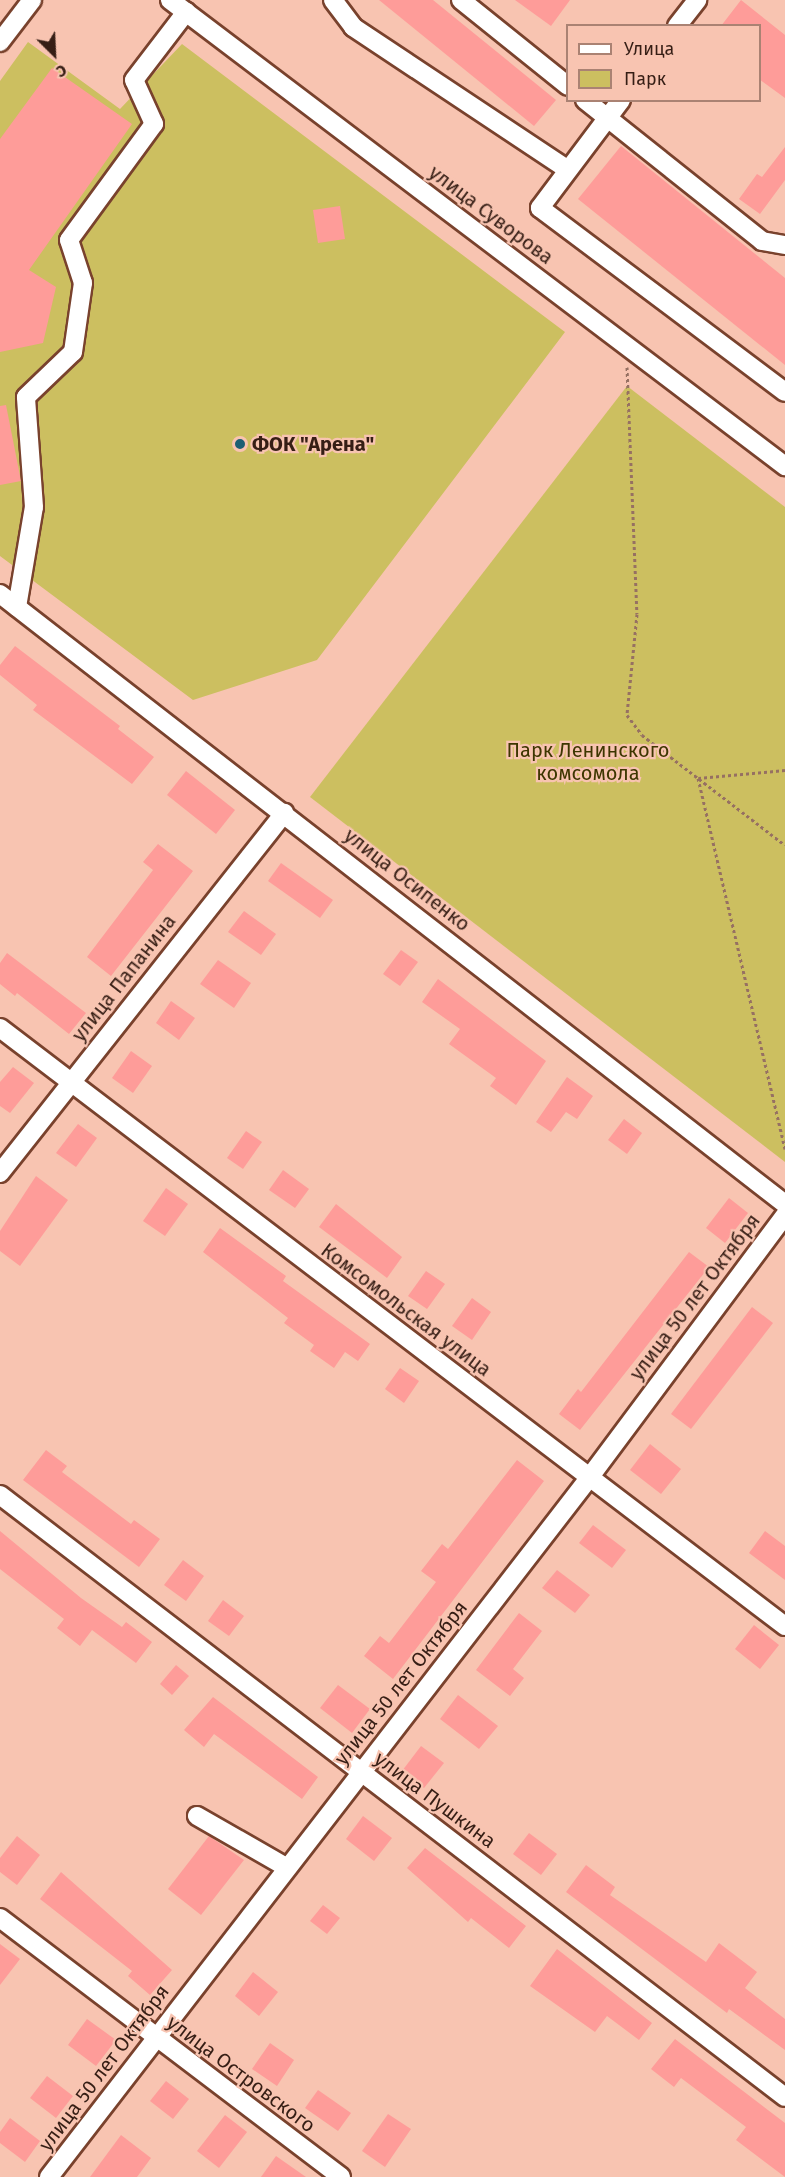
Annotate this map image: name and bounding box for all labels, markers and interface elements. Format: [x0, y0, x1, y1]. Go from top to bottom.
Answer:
north arrow [24, 24, 84, 84]
legend [566, 24, 761, 102]
text: Улица [624, 38, 674, 60]
text: С [53, 60, 70, 81]
text: Парк [624, 68, 666, 90]
street label: улица Суворова [424, 160, 558, 270]
place label: ФОК "Арена" [252, 432, 374, 456]
marker: ФОК "Арена" [233, 437, 247, 451]
park label: Парк Ленинского комсомола [507, 738, 669, 785]
street label: улица Осипенко [339, 823, 475, 937]
street label: улица Папанина [67, 910, 181, 1046]
street label: улица 50 лет Октября [625, 1209, 765, 1385]
street label: Комсомольская улица [316, 1238, 496, 1382]
street label: улица 50 лет Октября [329, 1596, 473, 1770]
street label: улица Пушкина [370, 1747, 500, 1853]
street label: улица 50 лет Октября [34, 1980, 174, 2156]
street label: улица Островского [162, 2010, 320, 2138]

